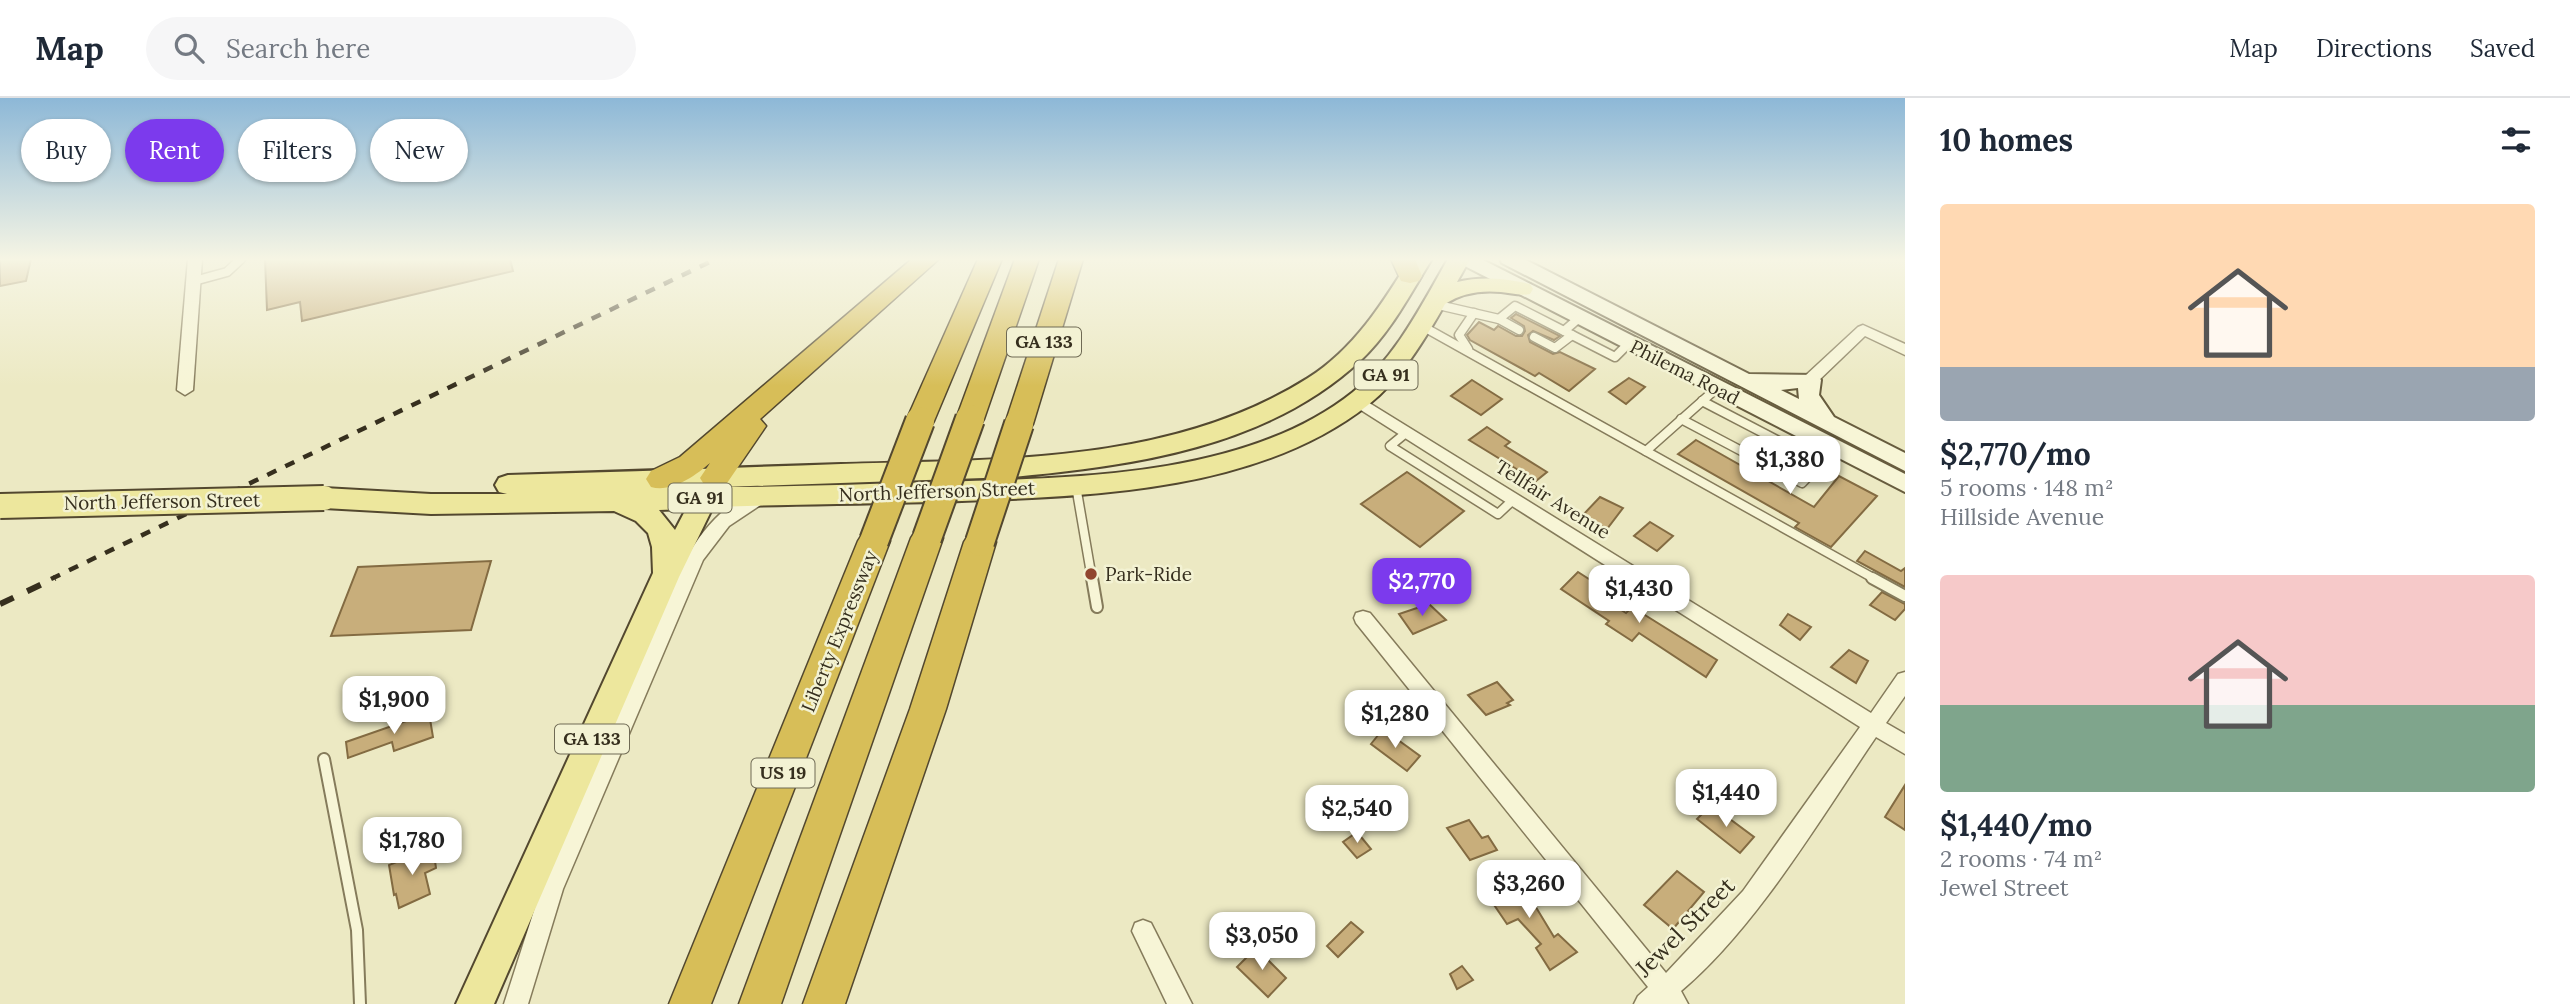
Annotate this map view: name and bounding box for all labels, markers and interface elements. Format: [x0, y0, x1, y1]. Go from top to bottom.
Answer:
search box [146, 17, 636, 80]
text: Map [35, 27, 104, 69]
icon: search [170, 29, 208, 67]
text: Search here [226, 32, 370, 65]
text: Map [2229, 33, 2278, 64]
text: Directions [2316, 33, 2432, 64]
text: Saved [2470, 33, 2535, 64]
chip: Buy [21, 119, 111, 182]
chip: Rent [125, 119, 224, 182]
chip: Filters [238, 119, 356, 182]
chip: New [370, 119, 468, 182]
text: 10 homes [1940, 121, 2073, 159]
icon: filters [2497, 121, 2535, 159]
icon: home [2175, 250, 2301, 376]
road number: GA 133 [1007, 328, 1081, 356]
street label: Philema Road [1626, 334, 1744, 410]
road number: GA 91 [1354, 360, 1418, 390]
text: $2,770/mo [1940, 435, 2091, 473]
pin: $1,380 [1733, 436, 1847, 496]
text: $1,380 [1755, 444, 1825, 473]
street label: Tellfair Avenue [1491, 454, 1615, 544]
text: 5 rooms · 148 m² [1940, 473, 2114, 502]
street label: North Jefferson Street [838, 476, 1036, 506]
road number: GA 91 [668, 484, 732, 512]
street label: North Jefferson Street [64, 487, 261, 515]
text: Hillside Avenue [1940, 502, 2104, 531]
street label: Liberty Expressway [796, 547, 882, 715]
pin: $2,770 [1365, 559, 1479, 618]
place label: Park-Ride [1105, 562, 1192, 586]
marker: Park-Ride [1083, 566, 1099, 582]
text: $2,770 [1388, 566, 1456, 595]
pin: $1,430 [1582, 566, 1696, 625]
text: $1,430 [1605, 573, 1673, 602]
icon: home [2175, 621, 2301, 747]
pin: $1,900 [337, 676, 451, 736]
text: $1,900 [358, 684, 430, 713]
pin: $1,280 [1338, 690, 1452, 750]
text: $1,280 [1361, 698, 1429, 727]
road number: GA 133 [555, 724, 629, 754]
road number: US 19 [752, 758, 814, 788]
pin: $1,440 [1669, 770, 1783, 829]
text: $1,440 [1692, 777, 1760, 806]
pin: $2,540 [1300, 786, 1414, 845]
text: $2,540 [1321, 793, 1393, 822]
text: $1,440/mo [1940, 806, 2092, 844]
pin: $1,780 [355, 818, 469, 877]
text: $1,780 [379, 825, 445, 854]
text: 2 rooms · 74 m² [1940, 844, 2102, 873]
pin: $3,260 [1472, 860, 1586, 920]
text: $3,260 [1493, 868, 1565, 897]
street label: Jewel Street [1628, 871, 1740, 983]
text: Jewel Street [1940, 873, 2069, 902]
pin: $3,050 [1205, 912, 1319, 972]
text: $3,050 [1225, 920, 1299, 949]

